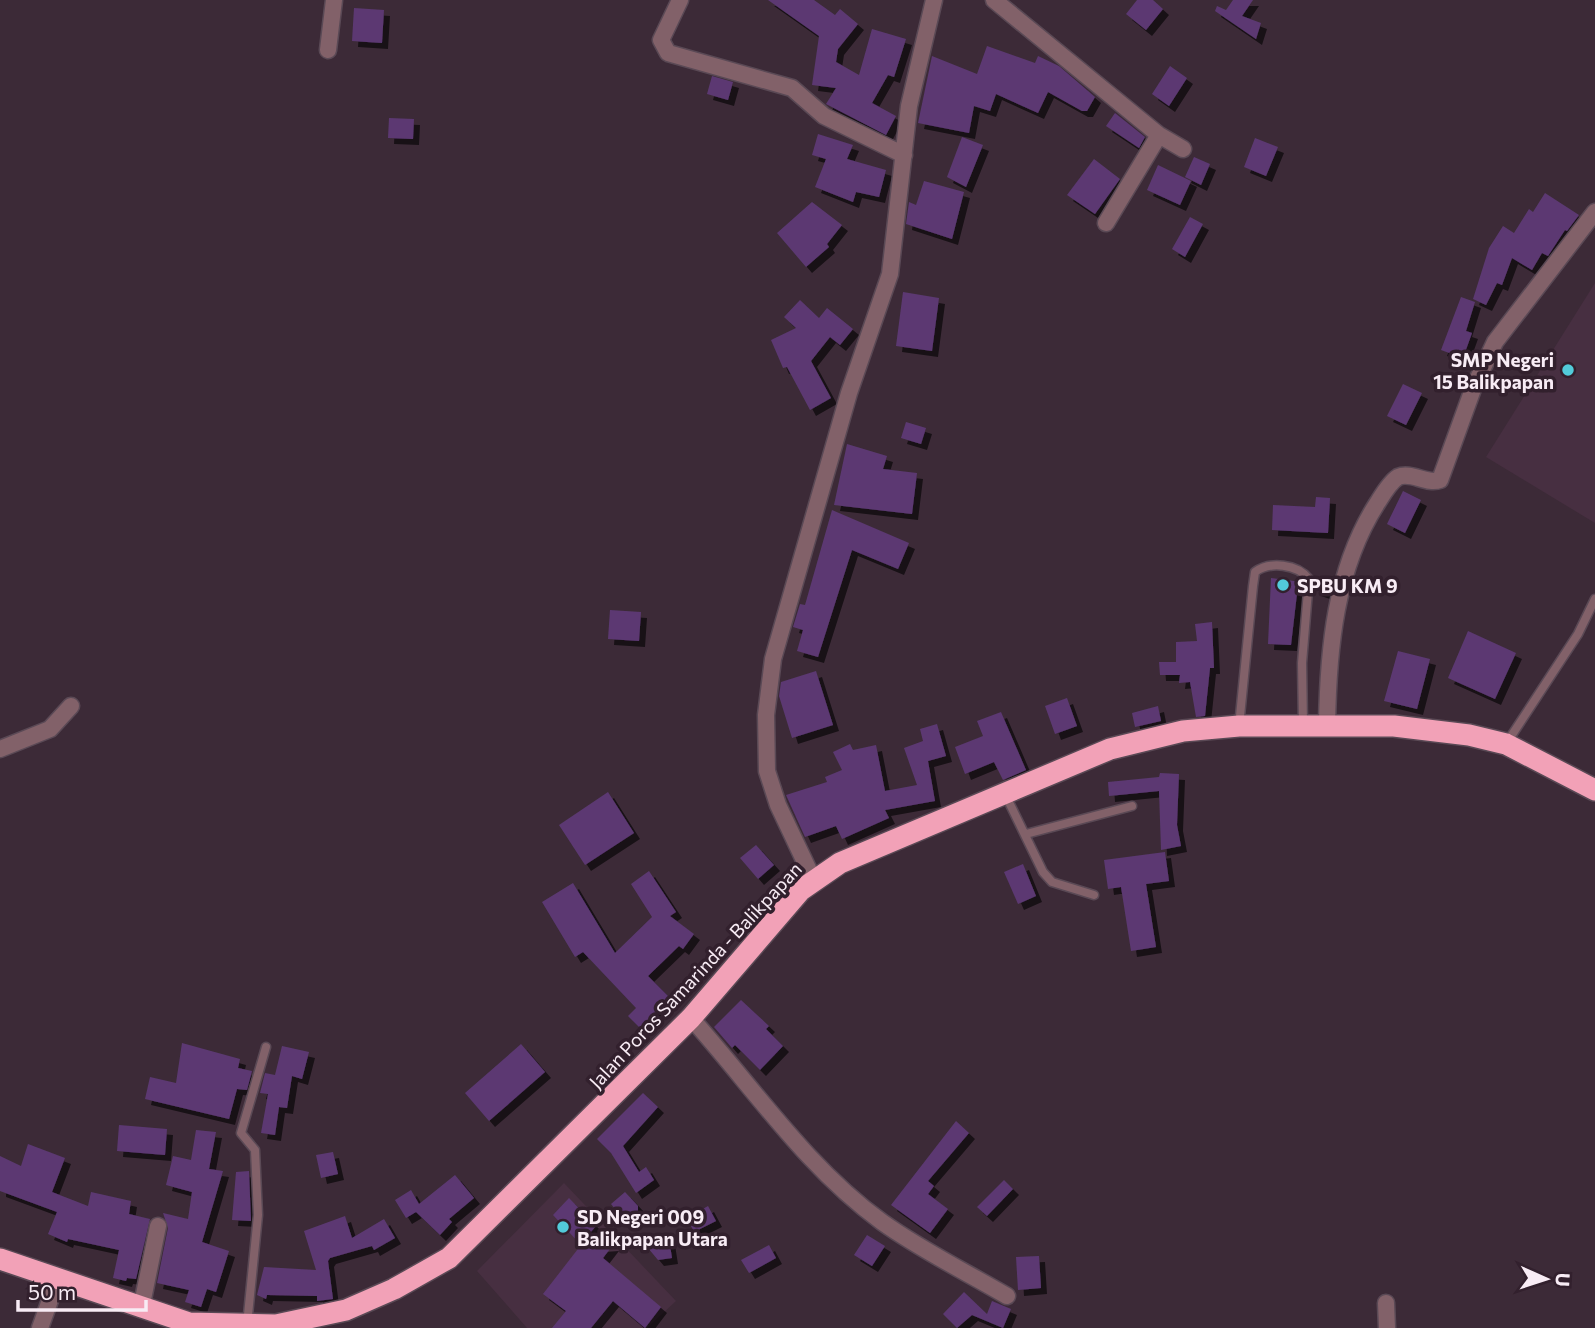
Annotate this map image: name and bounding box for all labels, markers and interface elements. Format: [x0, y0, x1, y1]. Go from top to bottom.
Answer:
place label: SMP Negeri 15 Balikpapan [1433, 348, 1554, 393]
marker: SMP Negeri 15 Balikpapan [1560, 362, 1576, 378]
place label: SPBU KM 9 [1297, 574, 1398, 597]
marker: SPBU KM 9 [1275, 577, 1291, 593]
street label: Jalan Poros Samarinda - Balikpapan [584, 857, 806, 1093]
place label: SD Negeri 009 Balikpapan Utara [577, 1205, 728, 1250]
marker: SD Negeri 009 Balikpapan Utara [555, 1219, 571, 1235]
north arrow [1511, 1244, 1581, 1314]
scale bar [18, 1268, 145, 1312]
text: U [1552, 1272, 1575, 1287]
text: 50 m [28, 1279, 76, 1304]

